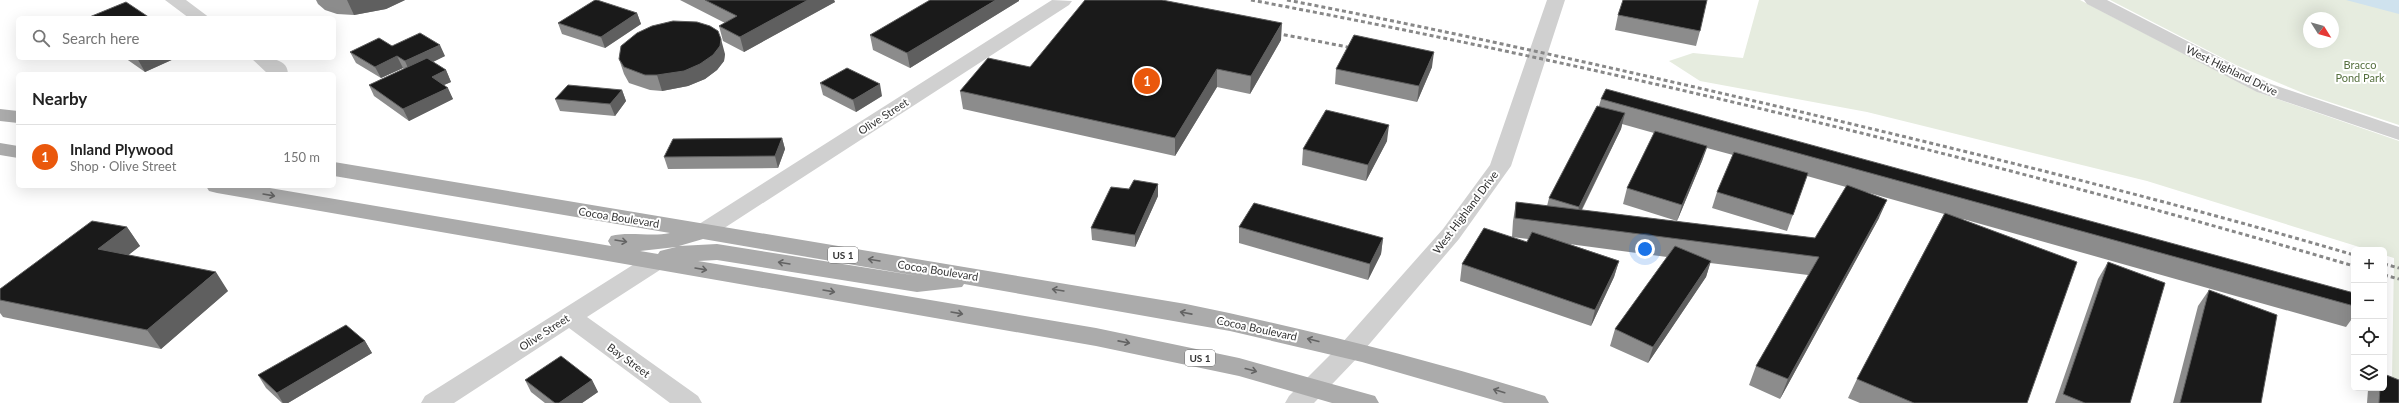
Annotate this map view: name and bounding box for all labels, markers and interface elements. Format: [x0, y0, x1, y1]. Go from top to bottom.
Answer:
north arrow [2303, 12, 2339, 48]
search box [16, 16, 336, 60]
icon: search [30, 27, 52, 49]
text: Search here [62, 29, 139, 47]
street label: West Highland Drive [2184, 42, 2280, 98]
park label: Bracco Pond Park [2335, 58, 2385, 84]
pin: 1 [1134, 66, 1160, 96]
text: Nearby [32, 88, 87, 109]
street label: Olive Street [856, 95, 911, 137]
text: Inland Plywood [70, 140, 173, 158]
text: 1 [41, 149, 49, 165]
text: 150 m [283, 149, 320, 165]
text: Shop · Olive Street [70, 158, 176, 174]
street label: West Highland Drive [1430, 168, 1500, 256]
one-way arrow [263, 191, 276, 199]
street label: Cocoa Boulevard [578, 204, 660, 230]
one-way arrow [614, 237, 627, 245]
your location [1635, 239, 1655, 259]
road number: US 1 [828, 247, 858, 263]
map controls [2351, 247, 2387, 391]
button: + [2351, 247, 2387, 283]
one-way arrow [868, 256, 881, 264]
street label: Cocoa Boulevard [897, 257, 979, 283]
one-way arrow [778, 259, 791, 267]
one-way arrow [694, 266, 707, 274]
button: − [2351, 283, 2387, 319]
one-way arrow [1052, 286, 1065, 294]
one-way arrow [822, 287, 835, 295]
one-way arrow [1180, 308, 1193, 316]
one-way arrow [951, 309, 964, 317]
street label: Olive Street [517, 311, 572, 353]
street label: Cocoa Boulevard [1216, 313, 1298, 343]
button: locate [2351, 319, 2387, 355]
one-way arrow [1307, 336, 1320, 343]
one-way arrow [1117, 338, 1130, 346]
street label: Bay Street [605, 340, 653, 380]
road number: US 1 [1185, 350, 1215, 366]
button: layers [2351, 355, 2387, 391]
one-way arrow [1244, 367, 1257, 374]
one-way arrow [1493, 387, 1505, 395]

